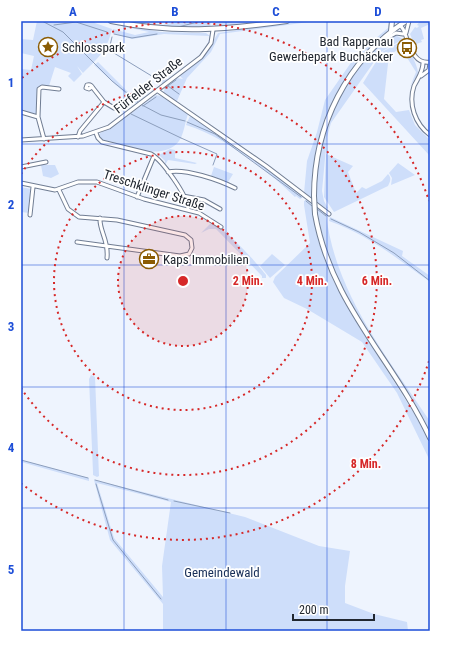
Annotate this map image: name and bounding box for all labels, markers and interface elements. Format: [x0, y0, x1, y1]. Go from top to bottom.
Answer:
text: A [69, 4, 77, 19]
text: B [171, 4, 179, 19]
text: C [272, 4, 280, 19]
text: D [374, 4, 382, 19]
place label: Bad Rappenau Gewerbepark Buchäcker [269, 34, 393, 64]
place icon: Schlosspark [37, 36, 59, 58]
bus stop icon: Bad Rappenau Gewerbepark Buchäcker [396, 37, 418, 59]
place label: Schlosspark [62, 40, 125, 55]
street label: Fürfelder Straße [111, 54, 185, 116]
text: 1 [8, 75, 14, 90]
street label: Treschklinger Straße [102, 167, 206, 213]
text: 2 [8, 197, 15, 212]
office icon: Kaps Immobilien [138, 248, 160, 270]
place label: Kaps Immobilien [163, 252, 249, 267]
centre of rings [176, 274, 190, 288]
text: 2 Min. [233, 274, 263, 288]
text: 4 Min. [297, 274, 327, 288]
text: 6 Min. [362, 274, 392, 288]
text: 3 [8, 319, 14, 334]
text: 4 [8, 440, 15, 455]
text: 8 Min. [351, 457, 381, 471]
text: 5 [8, 562, 15, 577]
park label: Gemeindewald [184, 565, 260, 580]
scale bar [293, 596, 374, 622]
text: 200 m [299, 603, 329, 617]

